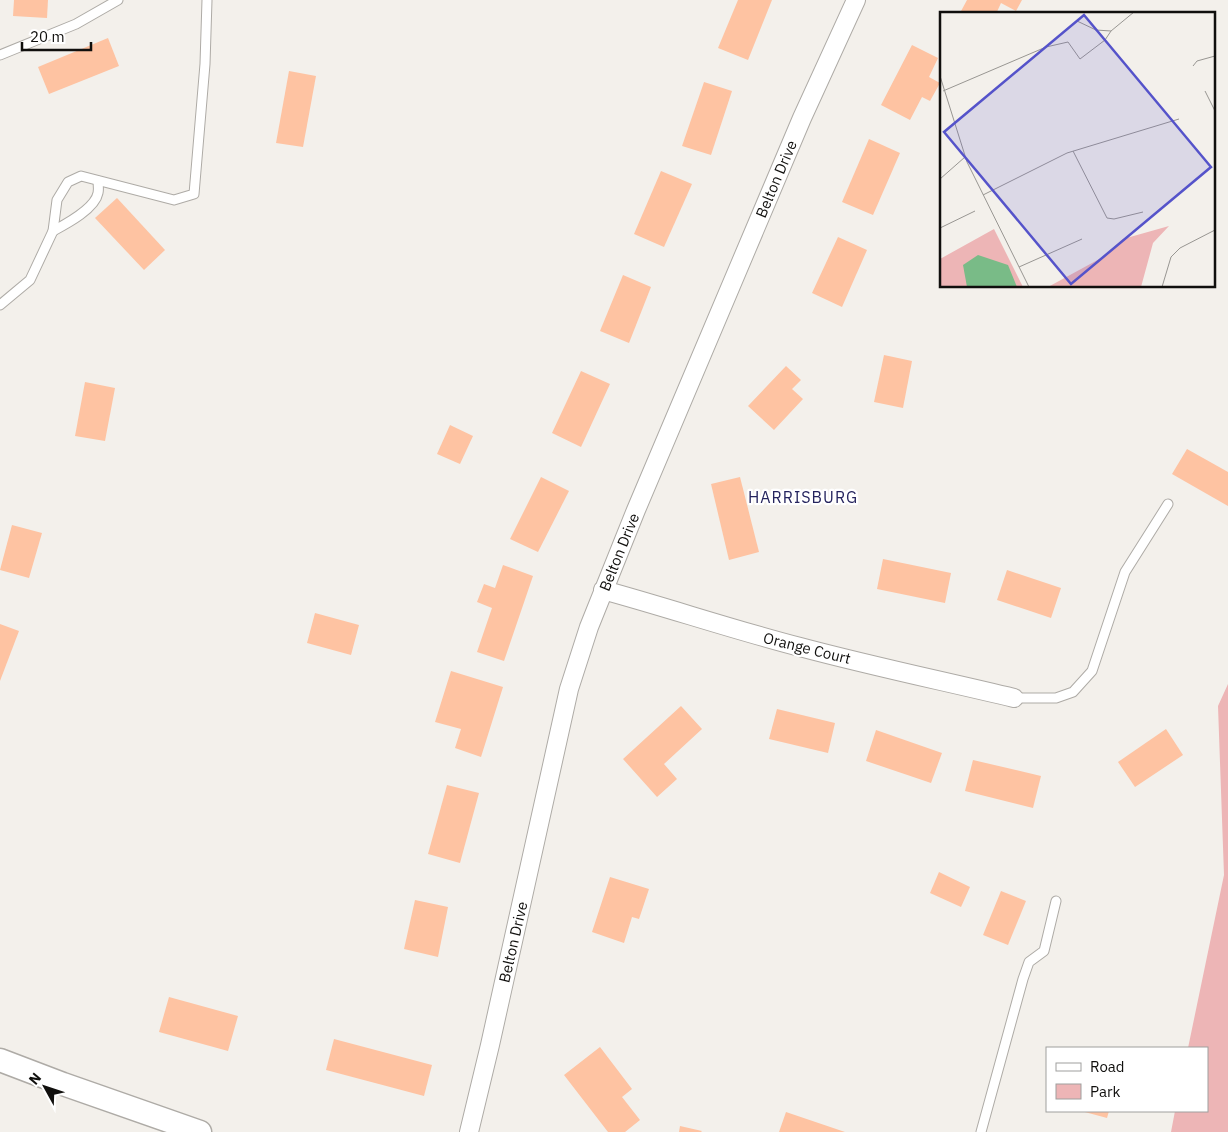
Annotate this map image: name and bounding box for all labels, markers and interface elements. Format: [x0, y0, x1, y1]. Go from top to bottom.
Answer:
inset map [940, 12, 1216, 288]
scale bar [22, 20, 91, 52]
text: 20 m [30, 27, 65, 46]
street label: Belton Drive [751, 137, 801, 221]
district label: HARRISBURG [748, 487, 858, 507]
street label: Belton Drive [595, 510, 643, 594]
street label: Orange Court [761, 628, 853, 668]
street label: Belton Drive [494, 900, 532, 984]
legend [1046, 1047, 1208, 1112]
text: Road [1090, 1057, 1125, 1076]
north arrow [20, 1062, 70, 1112]
text: N [25, 1069, 45, 1088]
text: Park [1090, 1082, 1120, 1101]

